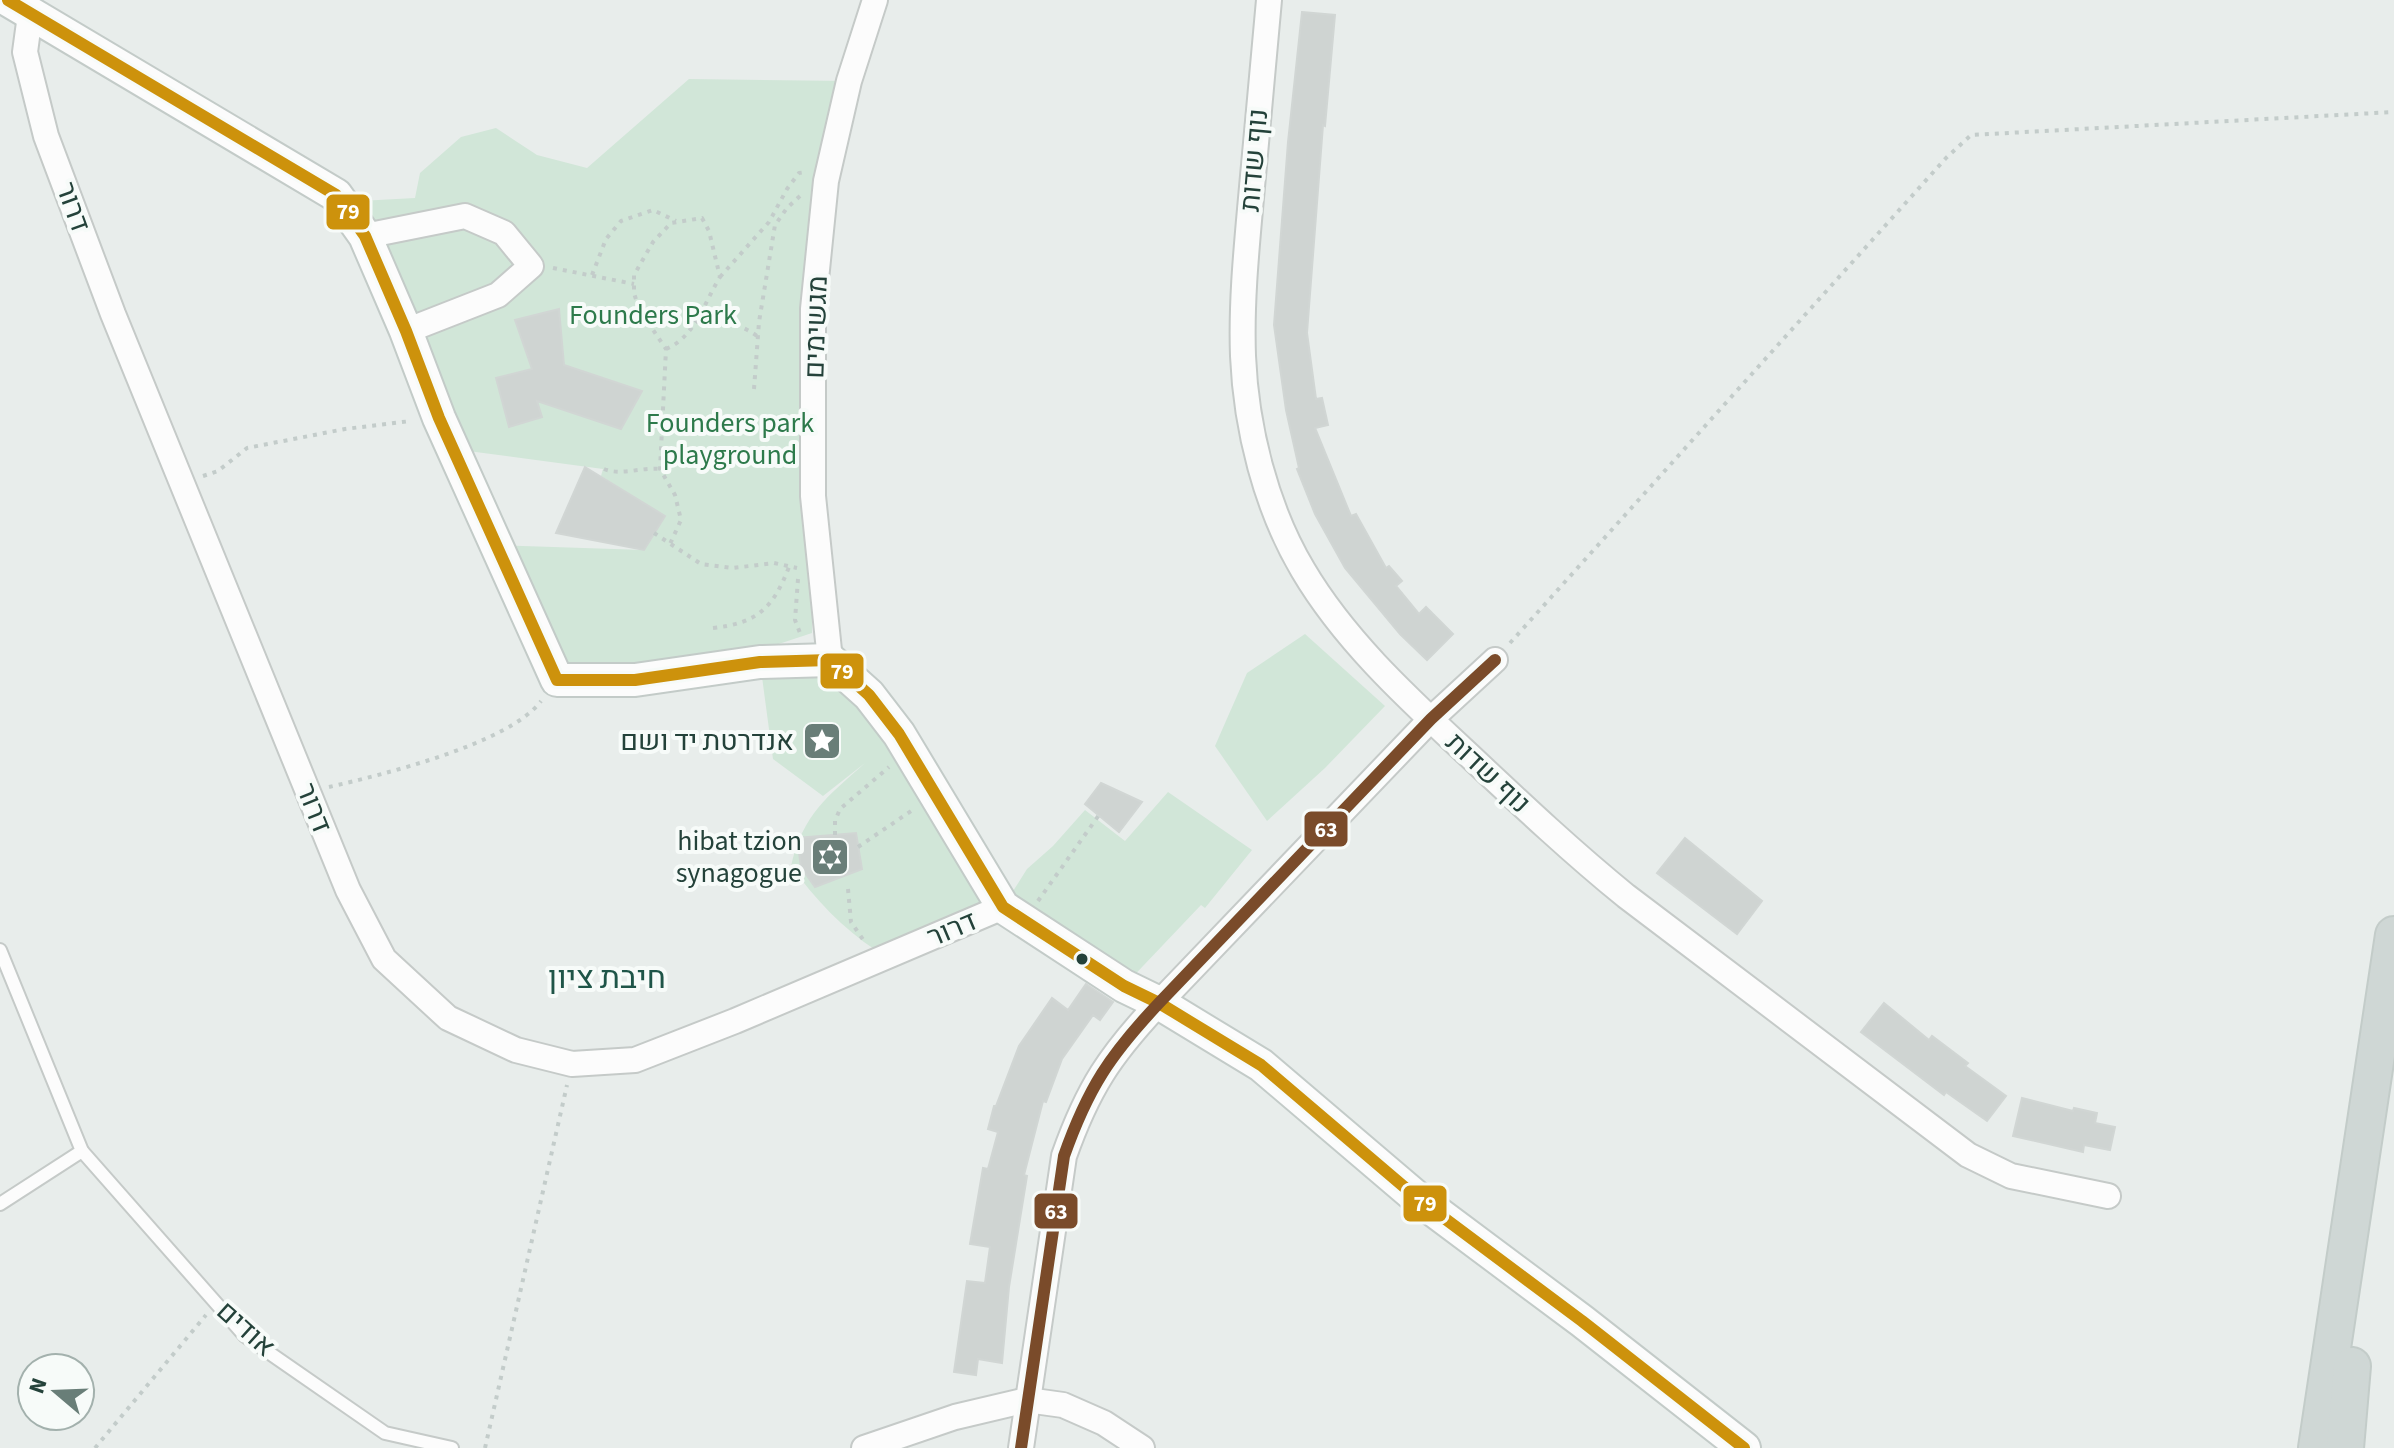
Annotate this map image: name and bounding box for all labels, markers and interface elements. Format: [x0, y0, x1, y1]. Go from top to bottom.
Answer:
street label: נוף שדות [1230, 107, 1278, 213]
street label: דרור [46, 177, 100, 237]
line badge: 79 [325, 193, 371, 231]
text: 79 [336, 196, 360, 228]
street label: מגשימים [794, 275, 838, 379]
park label: Founders Park [569, 295, 737, 335]
park label: Founders park playground [646, 403, 814, 475]
line badge: 79 [819, 652, 865, 690]
text: 79 [830, 656, 854, 688]
place icon: אנדרטת יד ושם [801, 720, 843, 762]
place label: אנדרטת יד ושם [620, 721, 794, 761]
street label: נוף שדות [1437, 723, 1539, 823]
street label: דרור [286, 777, 342, 839]
line badge: 63 [1303, 810, 1349, 848]
text: 63 [1314, 814, 1338, 846]
place label: hibat tzion synagogue [676, 821, 802, 893]
synagogue icon: hibat tzion synagogue [809, 836, 851, 878]
street label: דרור [921, 901, 983, 957]
unlabelled marker [1074, 951, 1090, 967]
district label: חיבת ציון [548, 955, 666, 1001]
line badge: 79 [1402, 1184, 1448, 1223]
text: 79 [1413, 1188, 1437, 1220]
line badge: 63 [1033, 1192, 1079, 1230]
text: 63 [1044, 1196, 1068, 1228]
street label: אודים [208, 1292, 284, 1366]
north arrow [16, 1352, 96, 1432]
text: N [21, 1374, 56, 1398]

